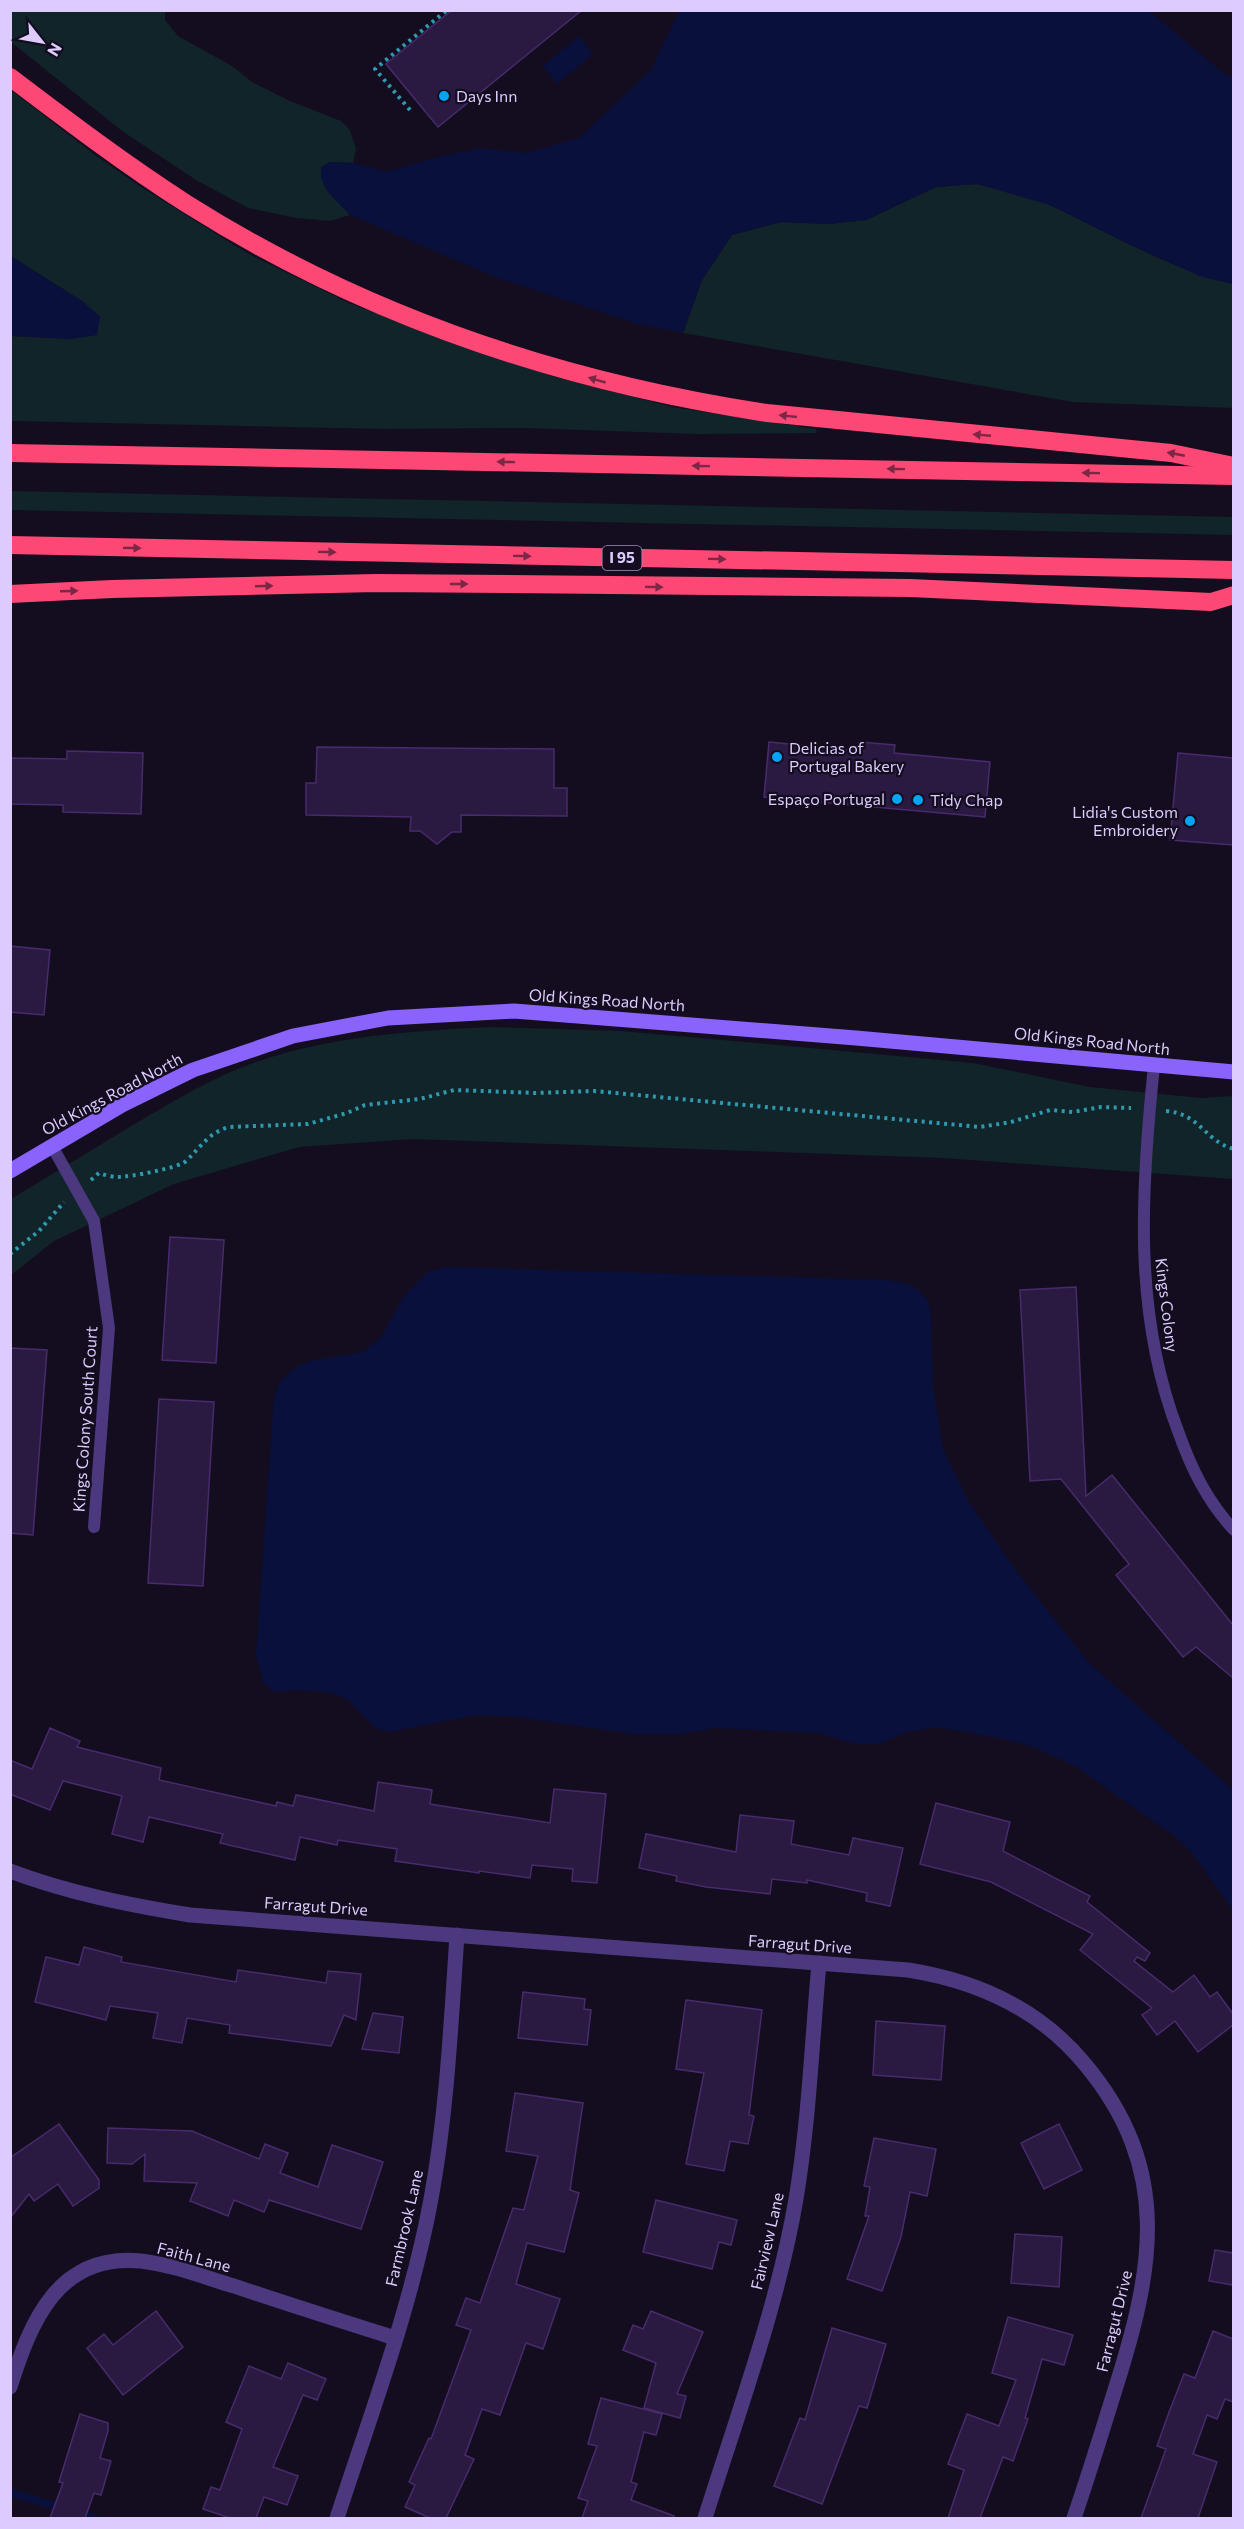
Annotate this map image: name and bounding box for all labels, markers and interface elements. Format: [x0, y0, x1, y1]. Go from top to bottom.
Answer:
north arrow [12, 12, 72, 72]
text: N [44, 40, 67, 60]
place label: Days Inn [456, 86, 517, 105]
marker: Days Inn [437, 89, 451, 103]
one-way arrow [588, 374, 606, 384]
one-way arrow [779, 411, 798, 420]
one-way arrow [973, 430, 992, 440]
one-way arrow [1167, 449, 1186, 458]
one-way arrow [497, 457, 516, 467]
one-way arrow [692, 461, 711, 470]
one-way arrow [887, 464, 906, 474]
one-way arrow [1082, 468, 1101, 478]
one-way arrow [122, 543, 141, 553]
road number: I 95 [602, 546, 642, 570]
one-way arrow [317, 547, 336, 556]
one-way arrow [512, 551, 531, 560]
one-way arrow [707, 555, 726, 564]
one-way arrow [449, 579, 468, 589]
one-way arrow [254, 582, 273, 591]
one-way arrow [644, 582, 663, 592]
one-way arrow [59, 586, 78, 595]
place label: Delicias of Portugal Bakery [789, 738, 904, 775]
marker: Delicias of Portugal Bakery [770, 750, 784, 764]
place label: Espaço Portugal [768, 789, 885, 808]
place label: Tidy Chap [930, 790, 1003, 809]
marker: Espaço Portugal [890, 792, 904, 806]
marker: Tidy Chap [911, 793, 925, 807]
place label: Lidia's Custom Embroidery [1072, 802, 1178, 839]
marker: Lidia's Custom Embroidery [1183, 814, 1197, 828]
street label: Old Kings Road North [528, 985, 686, 1014]
street label: Old Kings Road North [1013, 1023, 1171, 1058]
street label: Old Kings Road North [38, 1048, 185, 1139]
street label: Kings Colony [1152, 1257, 1183, 1353]
street label: Kings Colony South Court [69, 1325, 101, 1513]
street label: Farragut Drive [263, 1892, 369, 1919]
street label: Farragut Drive [747, 1930, 853, 1957]
street label: Farmbrook Lane [381, 2168, 426, 2288]
street label: Fairview Lane [746, 2190, 787, 2291]
street label: Faith Lane [155, 2238, 233, 2275]
street label: Farragut Drive [1092, 2268, 1135, 2374]

